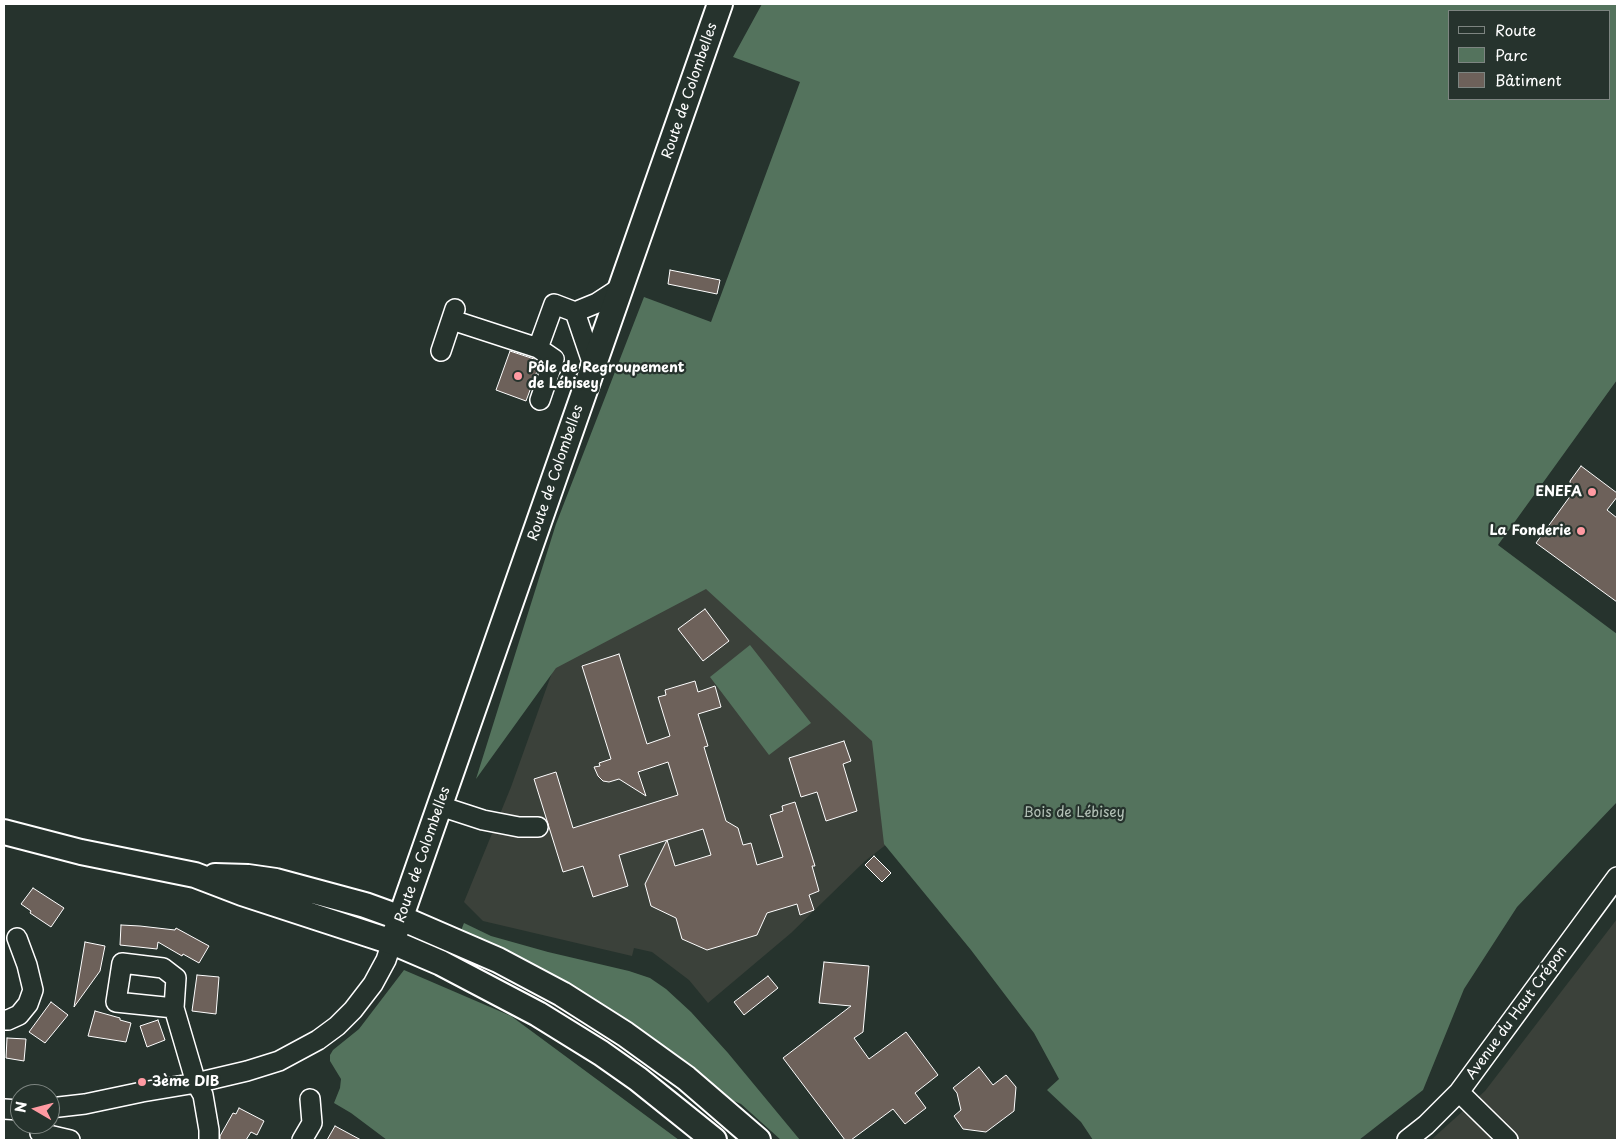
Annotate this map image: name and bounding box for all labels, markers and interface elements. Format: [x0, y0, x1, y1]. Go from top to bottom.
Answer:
legend [1448, 10, 1611, 100]
text: Route [1495, 18, 1536, 41]
street label: Route de Colombelles [659, 21, 721, 161]
text: Parc [1495, 43, 1528, 66]
text: Bâtiment [1495, 68, 1562, 91]
place label: Pôle de Regroupement de Lébisey [528, 360, 685, 392]
marker: Pôle de Regroupement de Lébisey [512, 370, 524, 382]
street label: Route de Colombelles [525, 403, 587, 543]
place label: ENEFA [1536, 484, 1582, 500]
marker: ENEFA [1586, 486, 1598, 498]
place label: La Fonderie [1490, 523, 1571, 539]
marker: La Fonderie [1575, 525, 1587, 537]
street label: Route de Colombelles [392, 785, 454, 925]
park label: Bois de Lébisey [1023, 805, 1125, 821]
street label: Avenue du Haut Crépon [1463, 943, 1571, 1083]
place label: 3ème DIB [152, 1074, 219, 1090]
marker: 3ème DIB [136, 1076, 148, 1088]
north arrow [10, 1084, 60, 1134]
text: N [9, 1100, 32, 1114]

